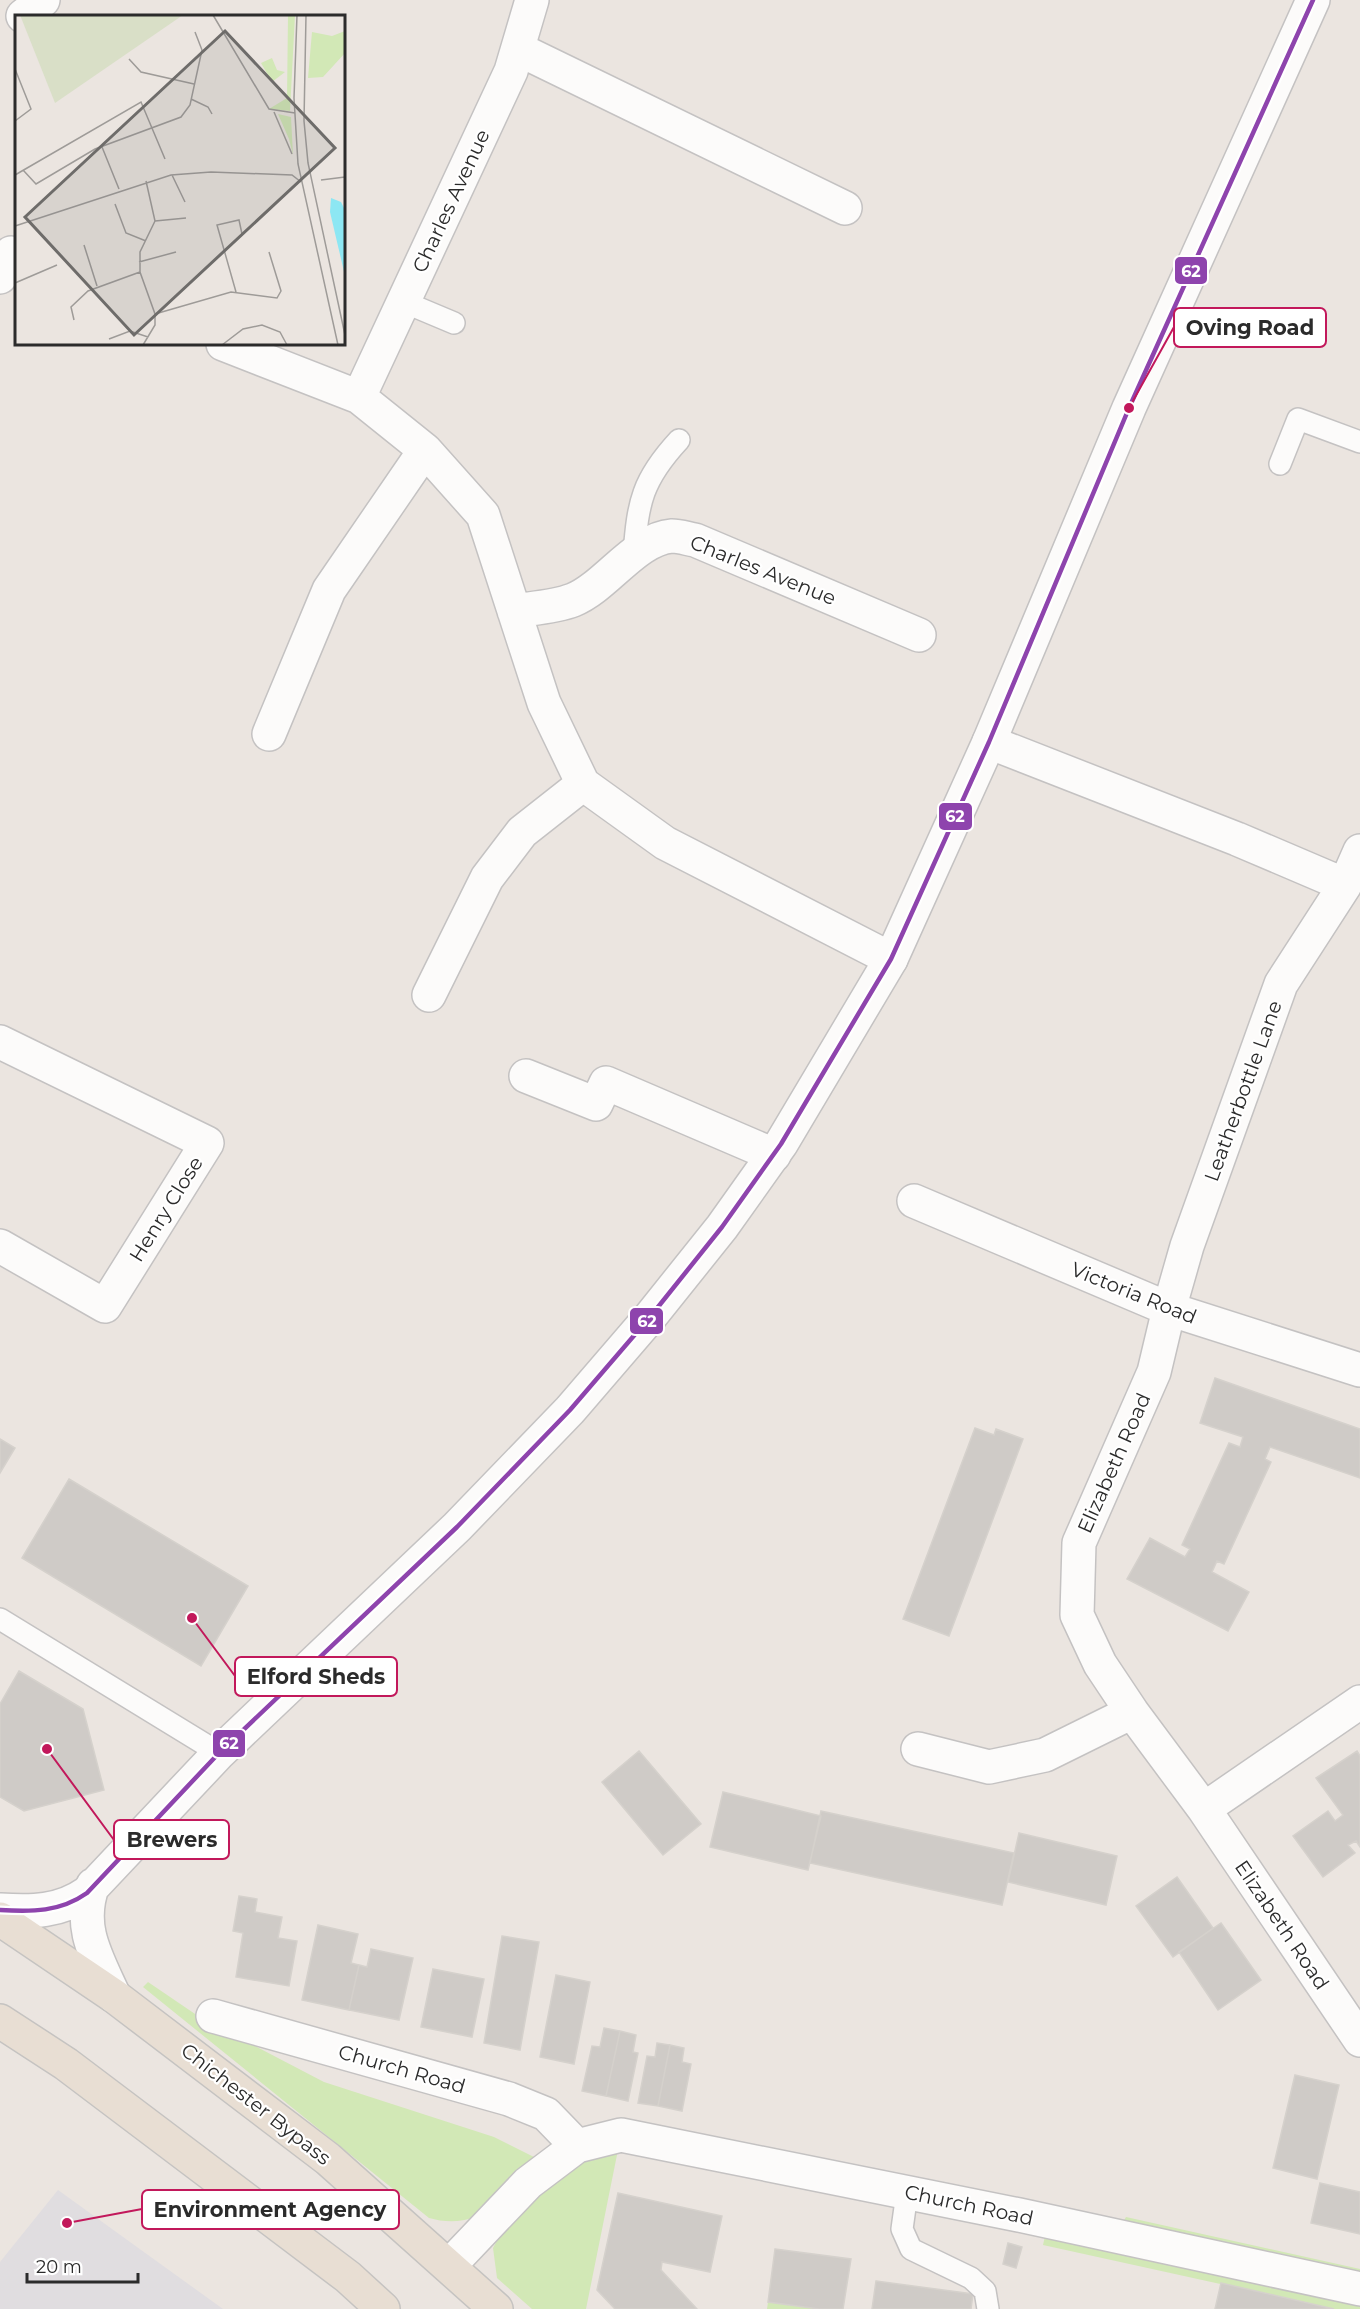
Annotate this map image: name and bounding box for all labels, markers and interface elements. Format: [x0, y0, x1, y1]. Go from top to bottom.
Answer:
inset map [15, 15, 345, 345]
street label: Charles Avenue [407, 126, 495, 276]
line badge: 62 [1174, 256, 1208, 285]
text: 62 [1181, 262, 1201, 281]
callout: Oving Road [1174, 308, 1326, 347]
text: Oving Road [1186, 315, 1314, 340]
street label: Charles Avenue [687, 530, 839, 610]
line badge: 62 [938, 802, 973, 831]
text: 62 [945, 807, 965, 826]
street label: Leatherbottle Lane [1199, 997, 1287, 1185]
street label: Henry Close [124, 1152, 208, 1266]
street label: Victoria Road [1068, 1257, 1200, 1329]
line badge: 62 [629, 1307, 664, 1335]
text: 62 [637, 1312, 657, 1331]
street label: Elizabeth Road [1072, 1389, 1156, 1537]
callout: Elford Sheds [235, 1657, 397, 1696]
text: Elford Sheds [247, 1664, 385, 1689]
line badge: 62 [212, 1729, 246, 1758]
text: 62 [219, 1734, 239, 1753]
callout: Brewers [114, 1820, 229, 1859]
text: Brewers [127, 1827, 217, 1852]
street label: Elizabeth Road [1230, 1856, 1334, 1994]
street label: Chichester Bypass [176, 2038, 336, 2170]
street label: Church Road [336, 2039, 468, 2099]
street label: Church Road [902, 2180, 1036, 2230]
callout: Environment Agency [142, 2190, 399, 2229]
text: Environment Agency [154, 2197, 387, 2222]
scale bar [27, 2246, 138, 2284]
text: 20 m [36, 2256, 82, 2278]

